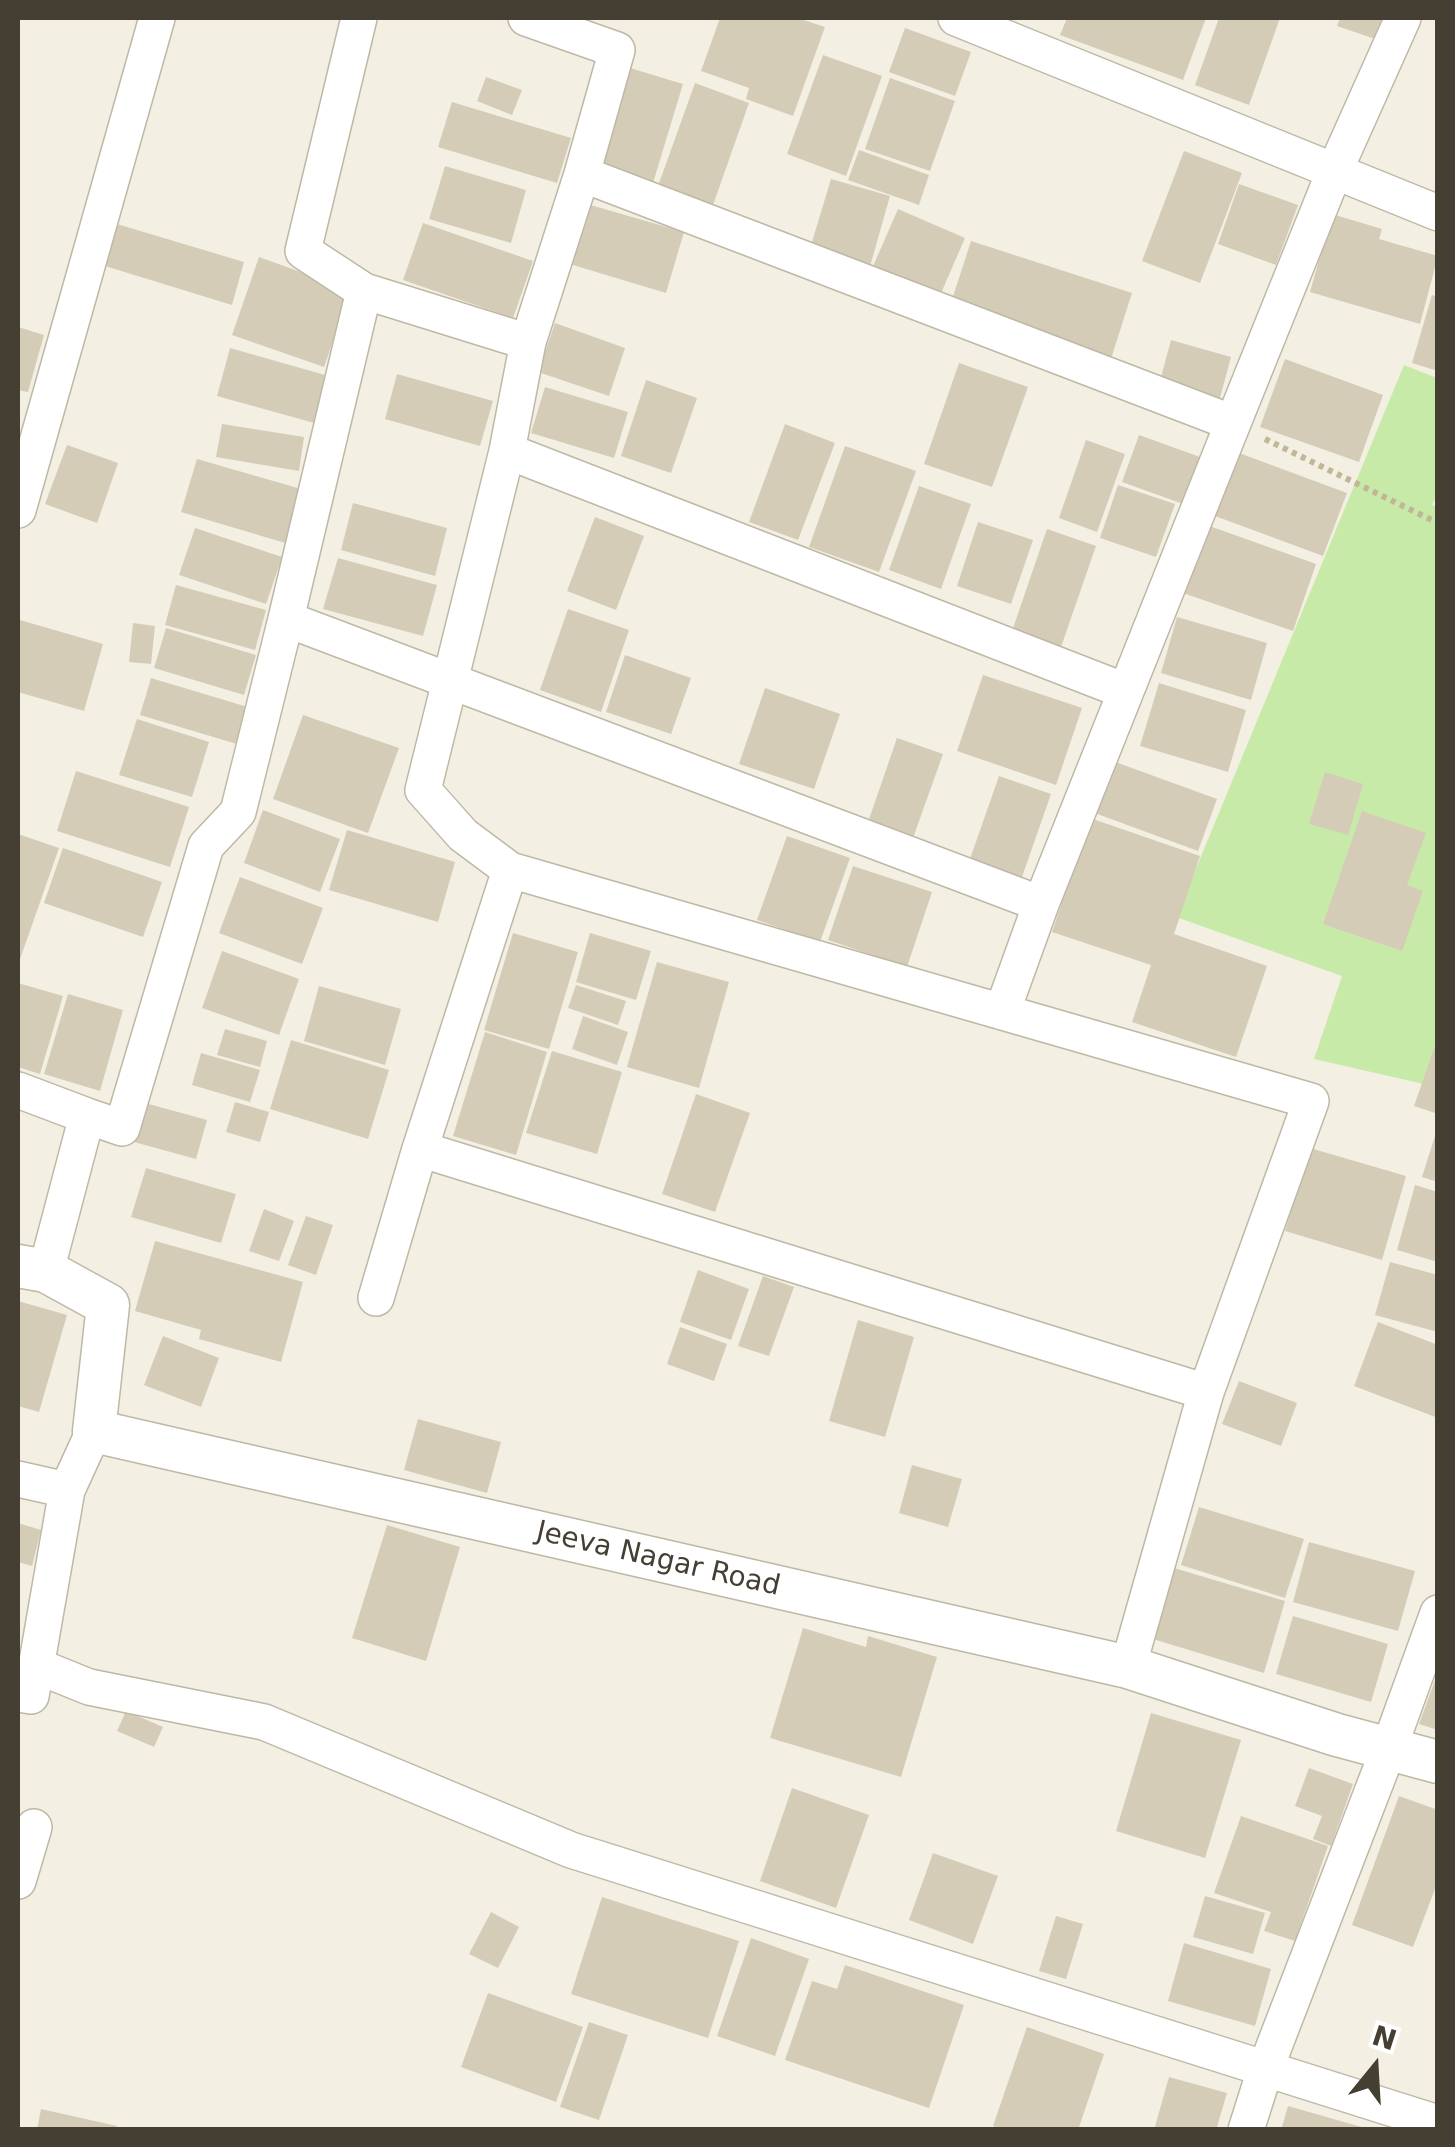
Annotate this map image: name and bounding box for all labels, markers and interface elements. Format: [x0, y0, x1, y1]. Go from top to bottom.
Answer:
street label: Jeeva Nagar Road [533, 1516, 783, 1604]
north arrow [1325, 2017, 1425, 2117]
text: N [1368, 2019, 1401, 2057]

